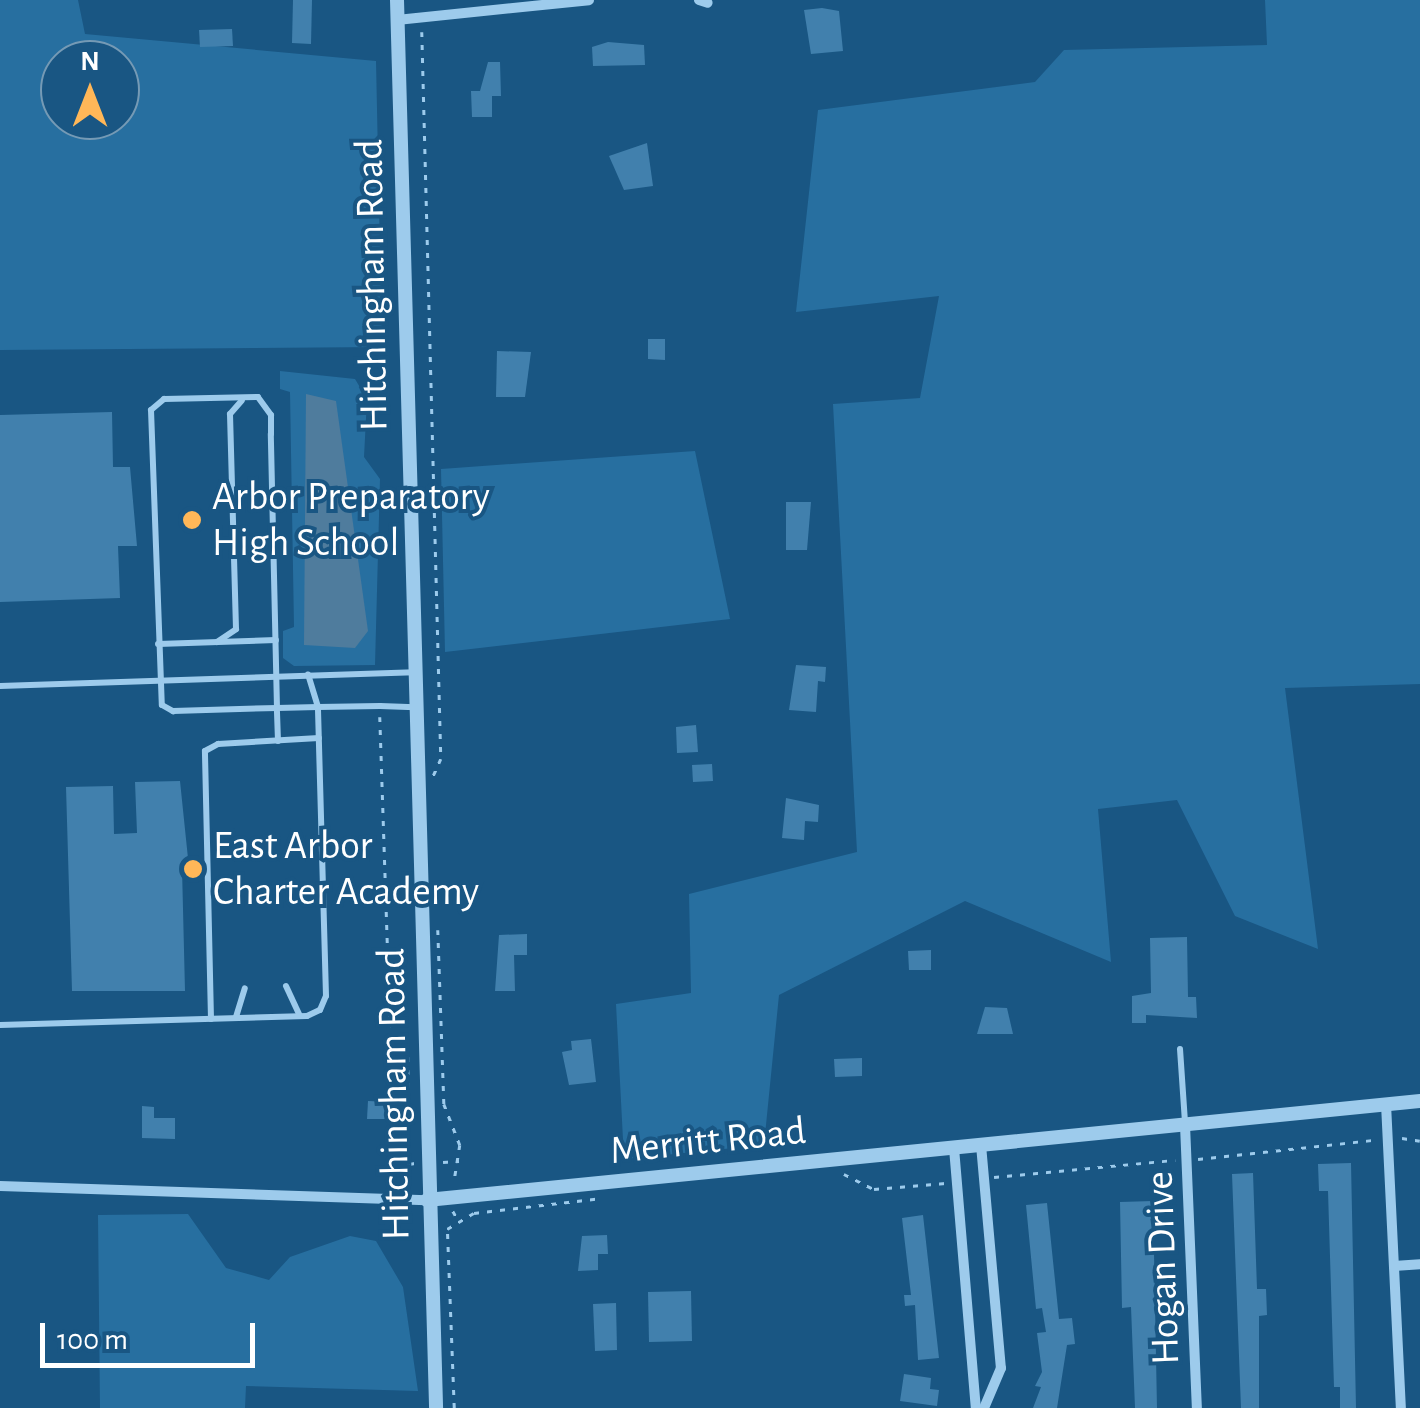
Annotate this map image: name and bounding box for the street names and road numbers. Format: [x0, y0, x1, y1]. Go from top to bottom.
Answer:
street label: Hitchingham Road [345, 138, 399, 432]
street label: Hitchingham Road [367, 947, 421, 1241]
street label: Merritt Road [608, 1107, 808, 1175]
street label: Hogan Drive [1136, 1170, 1190, 1366]

